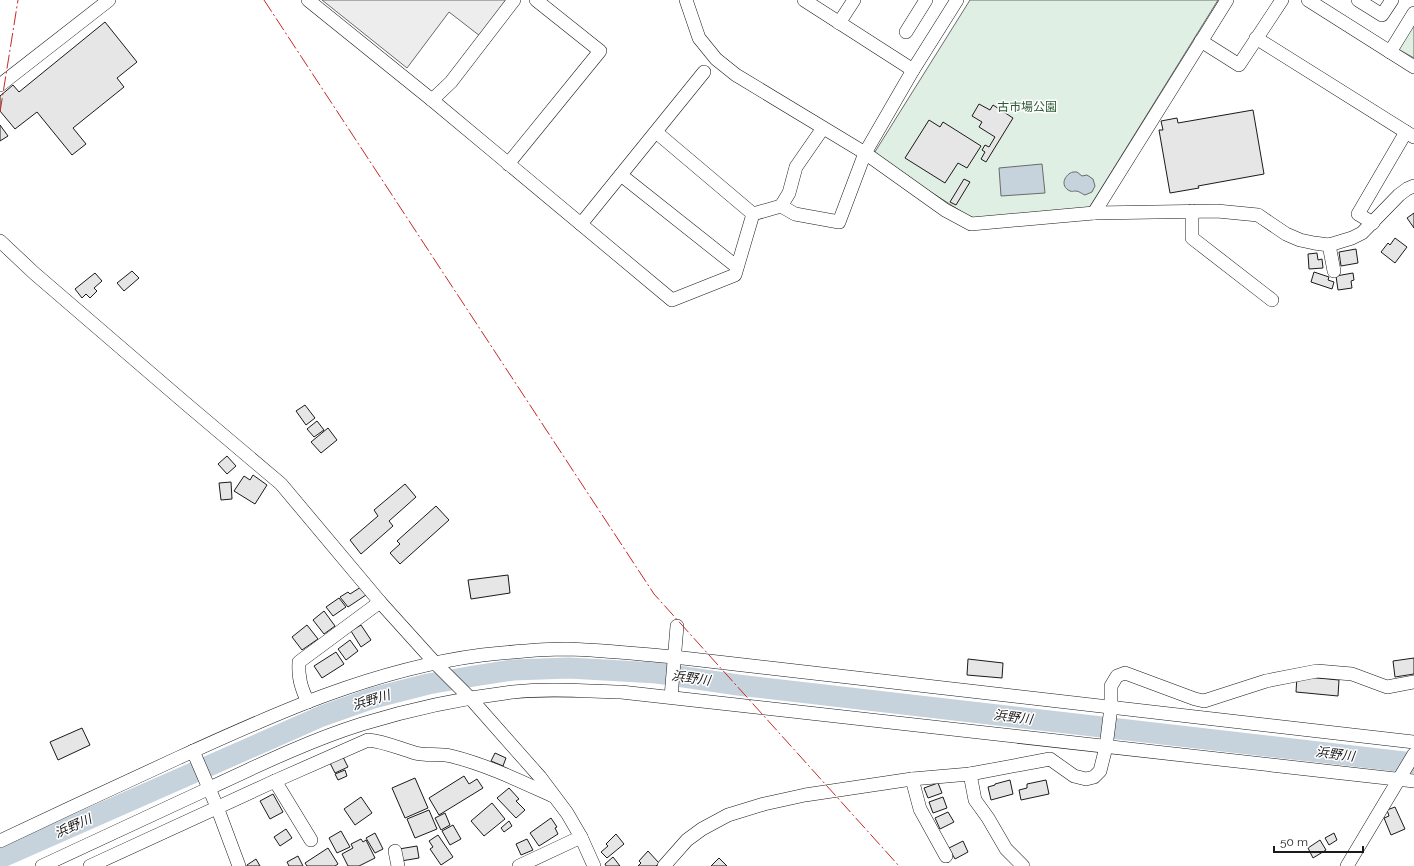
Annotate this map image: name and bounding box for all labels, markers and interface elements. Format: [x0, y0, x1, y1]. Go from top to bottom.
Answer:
park label: 古市場公園 [997, 100, 1057, 114]
water label: 浜野川 [671, 668, 713, 688]
water label: 浜野川 [350, 687, 394, 713]
water label: 浜野川 [993, 707, 1035, 727]
water label: 浜野川 [1315, 744, 1357, 764]
water label: 浜野川 [52, 810, 96, 841]
scale bar [1274, 828, 1363, 854]
text: 50 m [1280, 835, 1308, 849]

